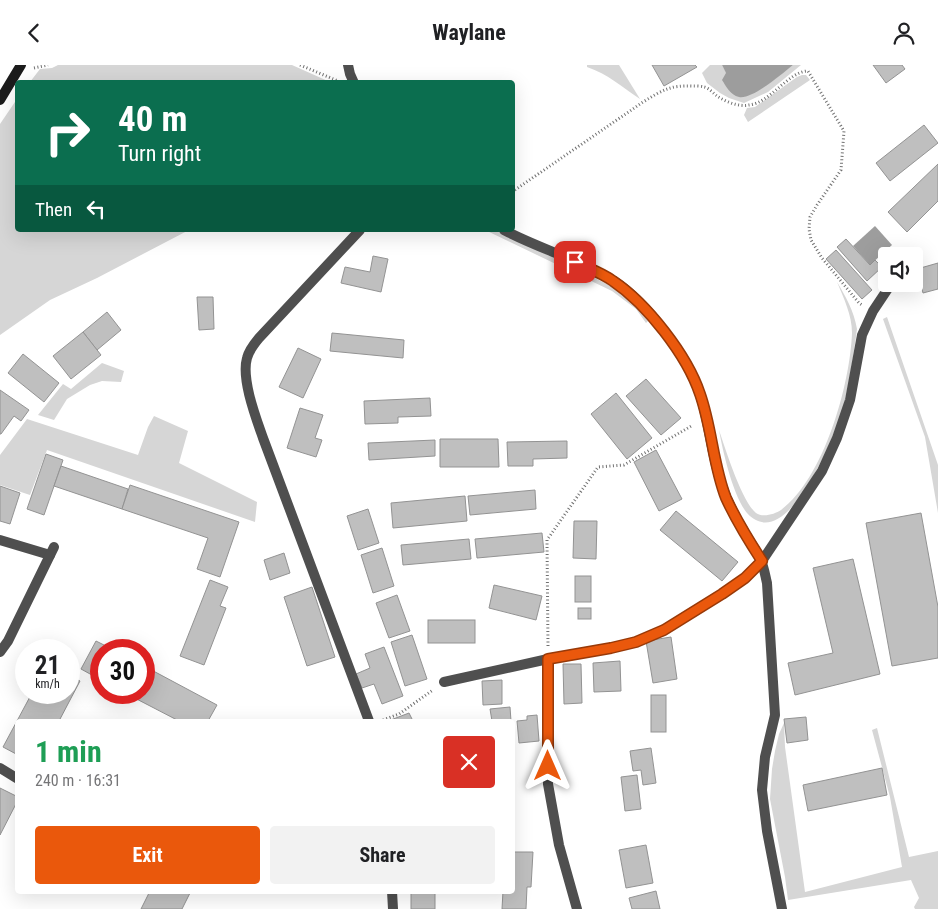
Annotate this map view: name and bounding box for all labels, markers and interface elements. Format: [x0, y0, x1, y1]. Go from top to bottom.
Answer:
icon: back [20, 19, 48, 47]
icon: person [890, 19, 918, 47]
text: Waylane [432, 20, 506, 45]
text: 40 m [118, 99, 187, 140]
icon: right [35, 100, 100, 165]
text: Turn right [118, 141, 201, 166]
icon: left [82, 195, 110, 223]
text: Then [35, 198, 72, 221]
pin [554, 241, 596, 283]
map controls [878, 247, 923, 292]
button: sound [878, 247, 923, 292]
icon: arrive [561, 248, 589, 276]
speed limit sign: 30 [90, 639, 155, 704]
text: 21 [35, 651, 60, 680]
text: km/h [35, 677, 60, 691]
text: 1 min [35, 734, 102, 769]
button: close [443, 736, 495, 788]
position arrow [521, 739, 573, 791]
text: 240 m · 16:31 [35, 771, 121, 790]
button: Exit [35, 826, 260, 884]
button: Share [270, 826, 495, 884]

